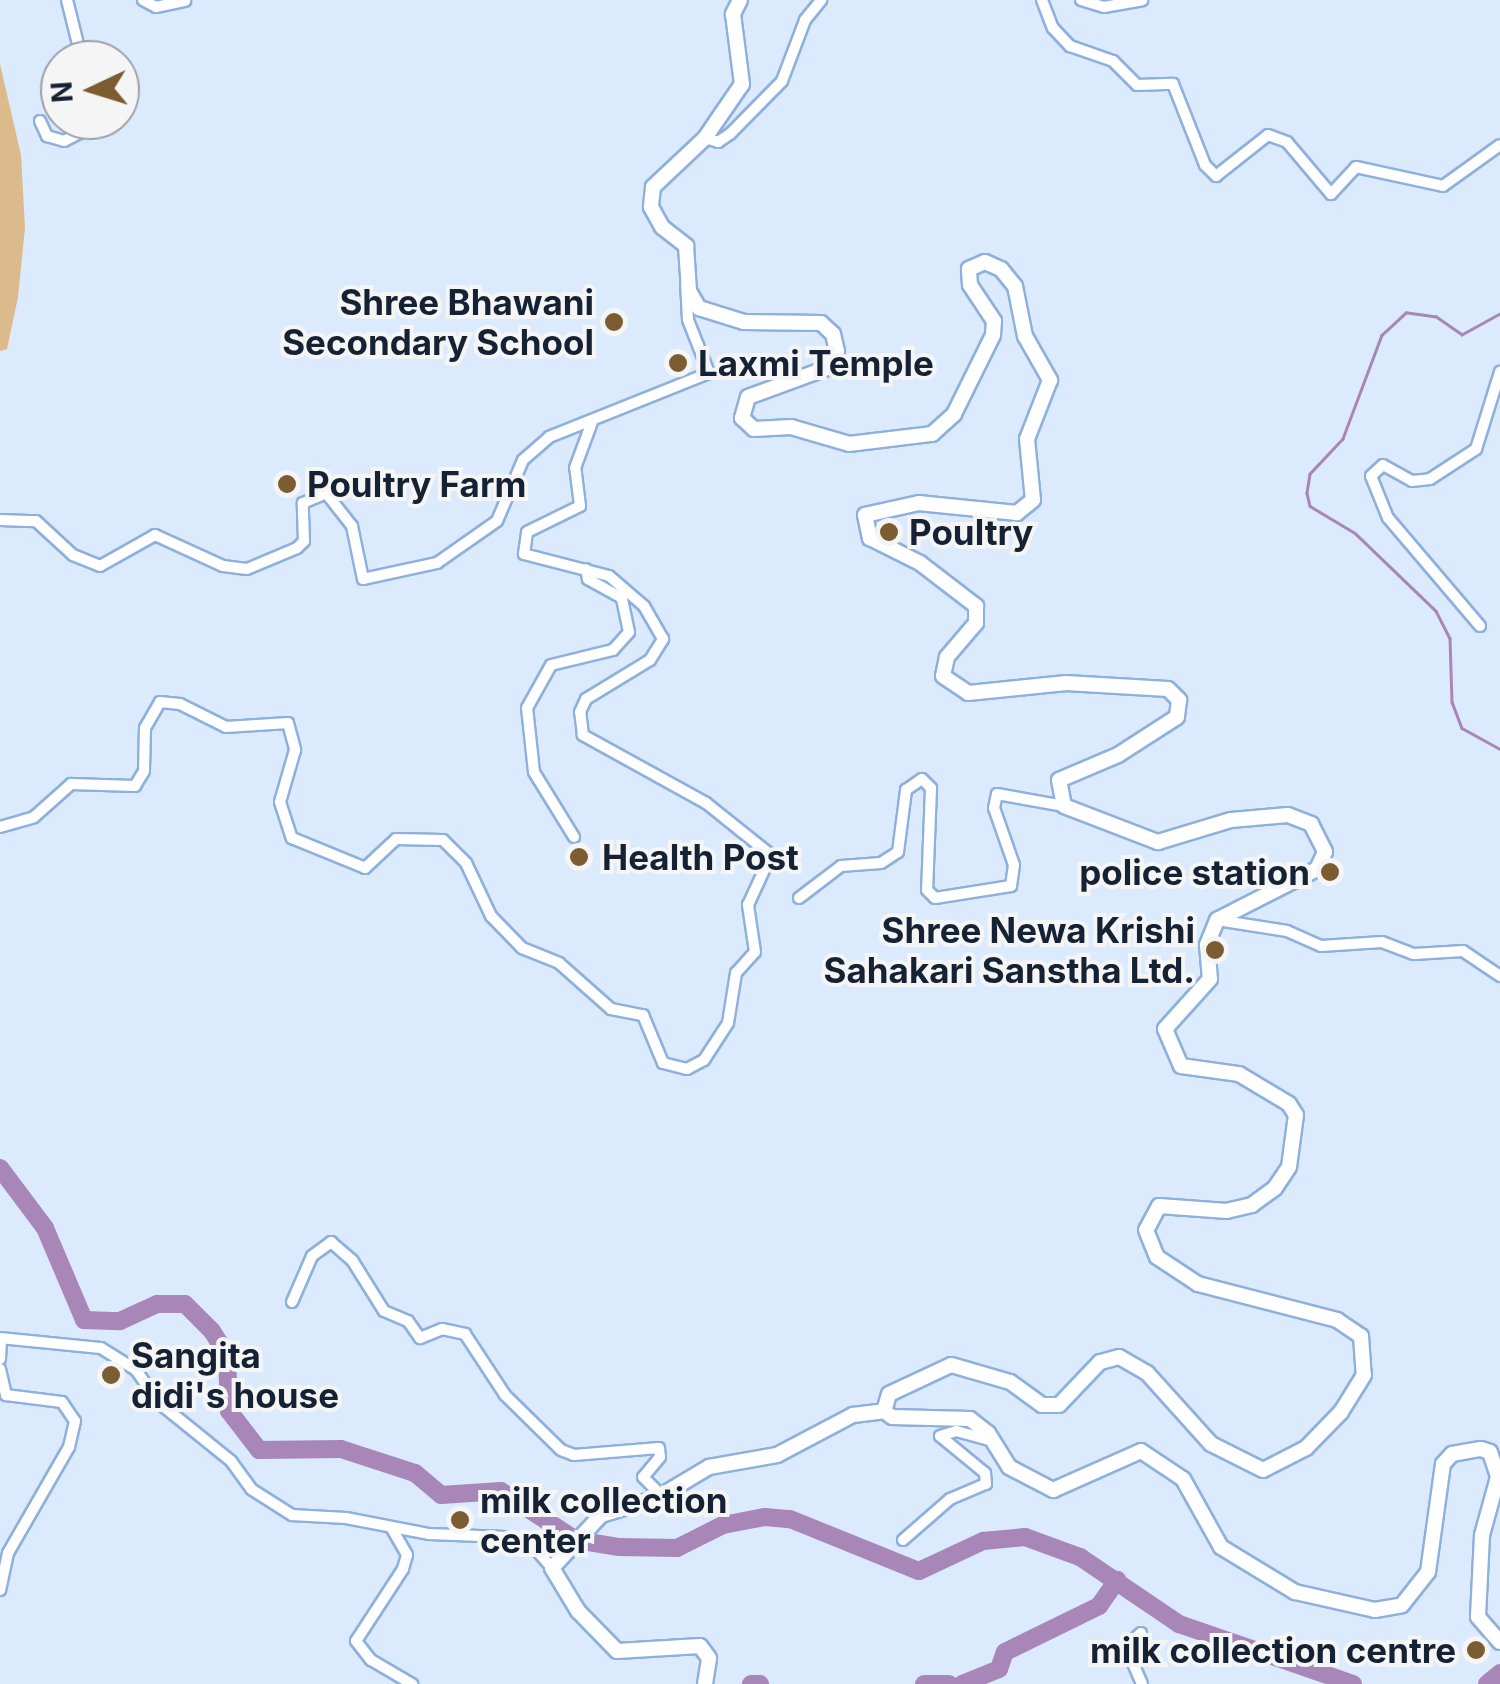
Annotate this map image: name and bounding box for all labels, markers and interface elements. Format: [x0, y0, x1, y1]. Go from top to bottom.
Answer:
north arrow [40, 40, 140, 140]
text: N [44, 80, 80, 104]
place label: Shree Bhawani Secondary School [282, 281, 594, 363]
marker: Shree Bhawani Secondary School [603, 311, 625, 333]
place label: Laxmi Temple [698, 342, 934, 384]
marker: Laxmi Temple [667, 352, 689, 374]
place label: Poultry Farm [307, 463, 526, 505]
marker: Poultry Farm [276, 473, 298, 495]
place label: Poultry [909, 511, 1033, 553]
marker: Poultry [878, 521, 900, 543]
place label: Health Post [602, 836, 799, 878]
marker: Health Post [566, 844, 592, 870]
place label: police station [1079, 851, 1310, 893]
marker: police station [1319, 861, 1341, 883]
place label: Shree Newa Krishi Sahakari Sanstha Ltd. [824, 909, 1195, 991]
marker: Shree Newa Krishi Sahakari Sanstha Ltd. [1204, 939, 1226, 961]
place label: Sangita didi's house [131, 1334, 339, 1416]
marker: Sangita didi's house [100, 1364, 122, 1386]
place label: milk collection center [480, 1479, 728, 1561]
marker: milk collection center [449, 1509, 471, 1531]
place label: milk collection centre [1090, 1629, 1456, 1671]
marker: milk collection centre [1465, 1639, 1487, 1661]

